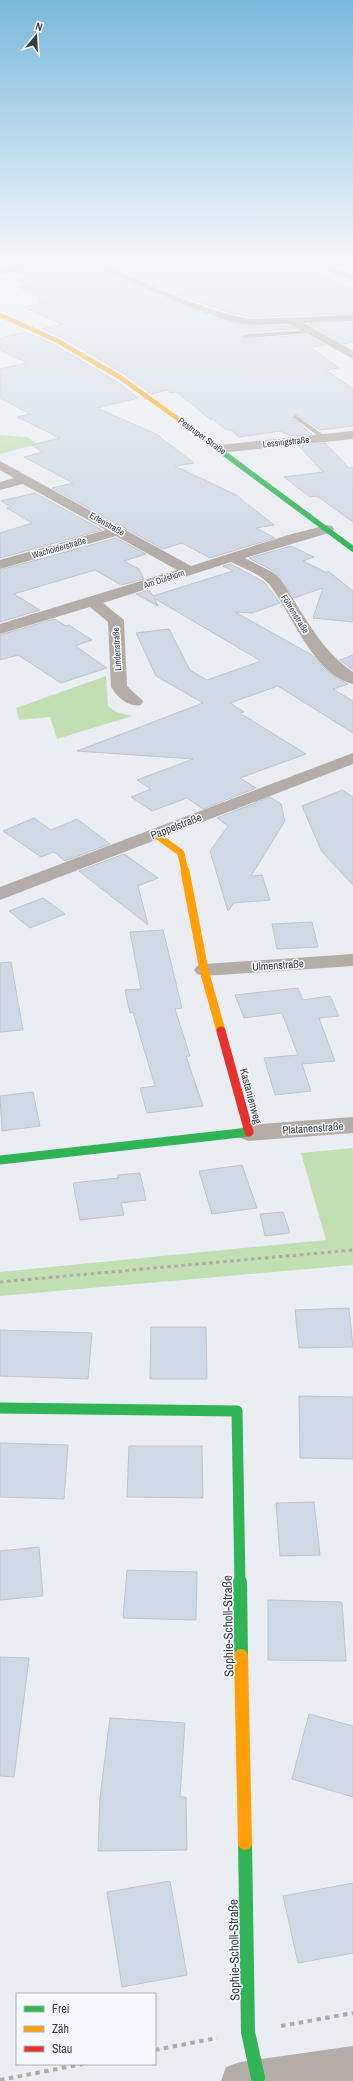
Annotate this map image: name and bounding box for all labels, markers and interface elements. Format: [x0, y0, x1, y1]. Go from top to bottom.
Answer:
north arrow [16, 16, 56, 56]
text: N [34, 19, 44, 34]
street label: Pestruper Straße [176, 415, 228, 457]
street label: Lessingstraße [262, 434, 310, 450]
street label: Erlenstraße [87, 510, 127, 538]
street label: Wacholderstraße [30, 535, 88, 561]
street label: Am Dulshorn [141, 567, 186, 592]
street label: Föhrenstraße [278, 592, 312, 636]
street label: Lindenstraße [110, 627, 124, 671]
street label: Pappelstraße [148, 810, 204, 842]
street label: Ulmenstraße [252, 956, 304, 974]
street label: Kastanienweg [237, 1067, 265, 1125]
street label: Platanenstraße [282, 1119, 344, 1137]
street label: Sophie-Scholl-Straße [219, 1575, 237, 1677]
street label: Sophie-Scholl-Straße [225, 1899, 243, 2001]
legend [16, 1993, 156, 2065]
text: Frei [52, 2001, 70, 2017]
text: Zäh [52, 2021, 69, 2037]
text: Stau [52, 2041, 72, 2057]

